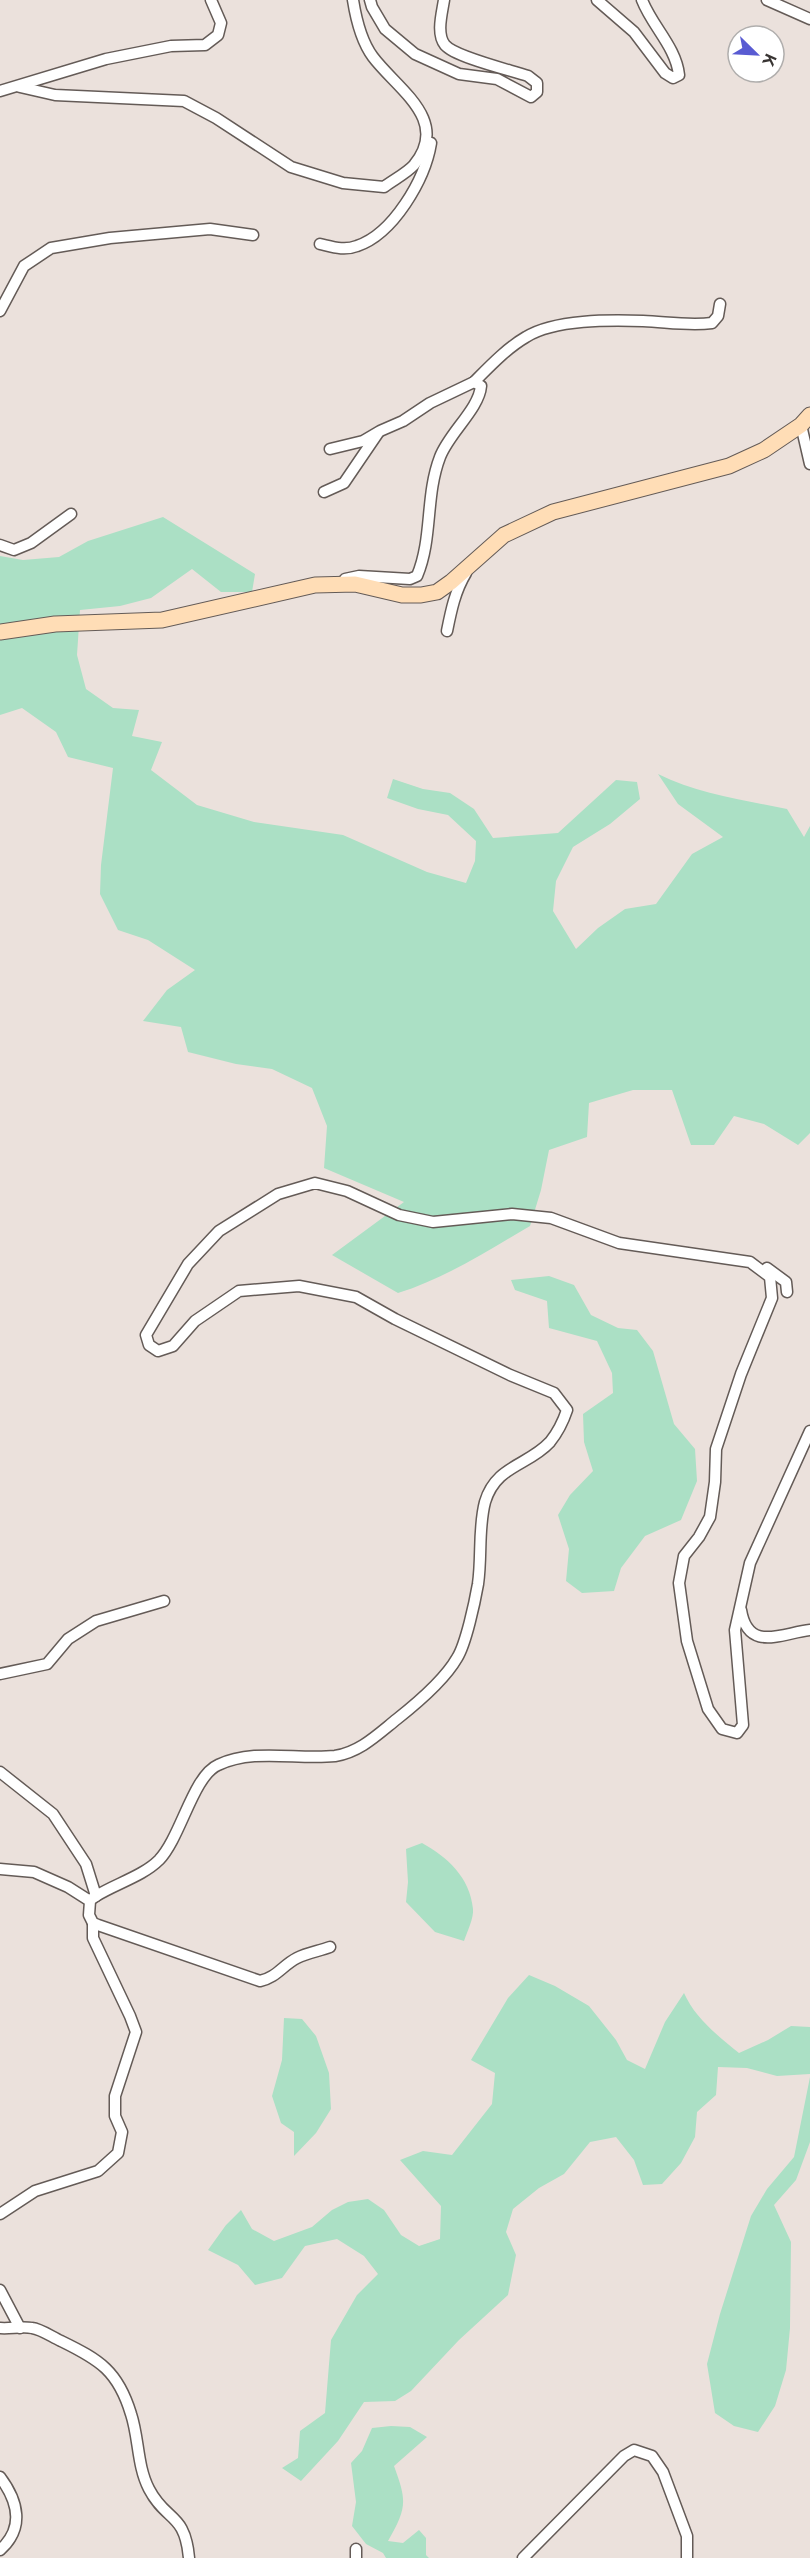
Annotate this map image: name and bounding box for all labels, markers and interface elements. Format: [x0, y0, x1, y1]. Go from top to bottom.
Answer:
north arrow [726, 24, 786, 84]
text: K [758, 51, 781, 70]

